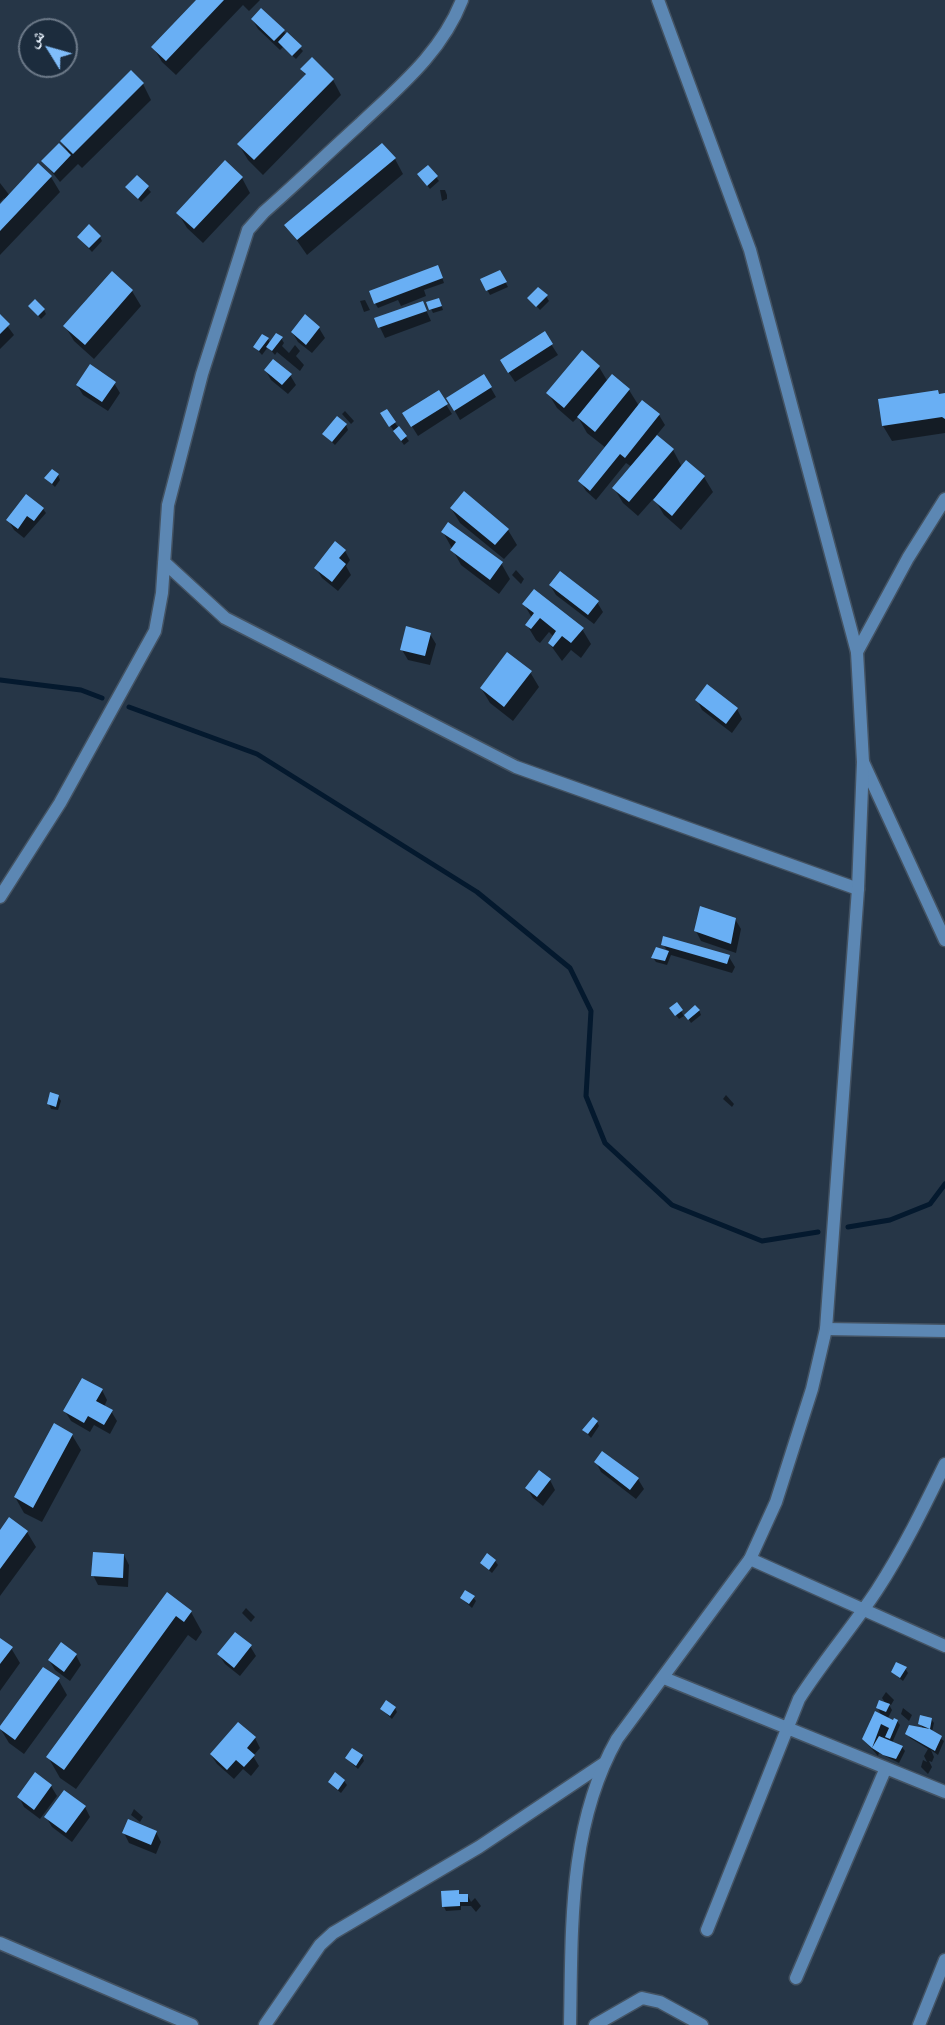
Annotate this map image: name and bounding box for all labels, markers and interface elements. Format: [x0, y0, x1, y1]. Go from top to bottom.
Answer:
north arrow [18, 18, 78, 78]
text: ش [21, 25, 49, 52]

